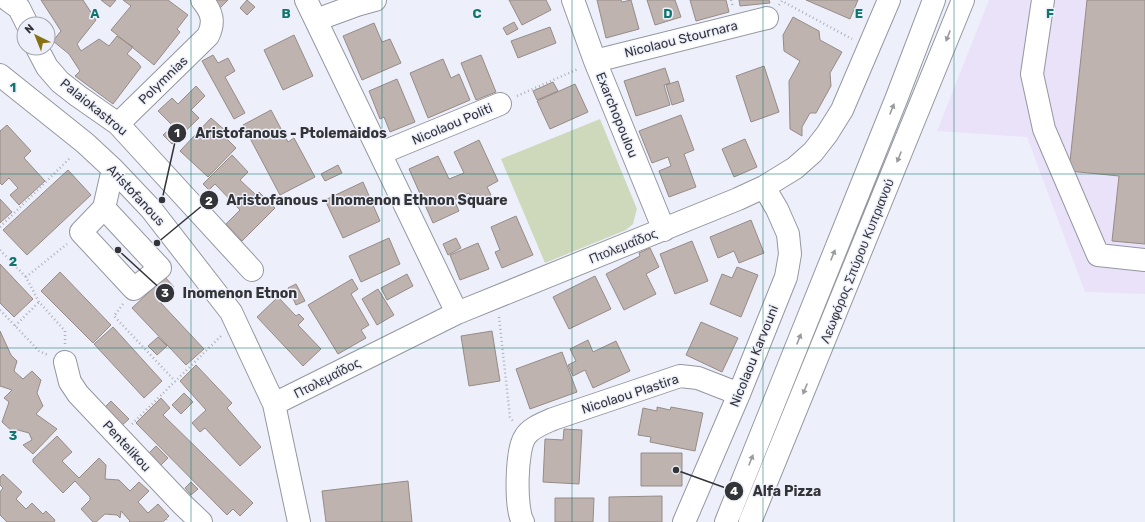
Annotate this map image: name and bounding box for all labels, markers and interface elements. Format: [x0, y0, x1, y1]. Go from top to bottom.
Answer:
text: A [90, 6, 100, 21]
text: B [281, 6, 291, 21]
text: C [472, 6, 482, 21]
text: D [663, 6, 673, 21]
text: E [855, 6, 863, 21]
text: F [1046, 6, 1054, 21]
north arrow [16, 16, 56, 56]
street label: Nicolaou Stournara [623, 18, 739, 60]
text: N [22, 22, 37, 37]
one-way arrow [945, 31, 951, 43]
street label: Polymnias [135, 53, 191, 107]
street label: Exarchopoulou [593, 70, 641, 160]
street label: Palaiokastrou [57, 75, 131, 139]
text: 1 [10, 80, 16, 95]
street label: Nicolaou Politi [410, 100, 494, 148]
one-way arrow [890, 102, 896, 114]
callout: Aristofanous - Ptolemaidos [167, 120, 395, 146]
text: Aristofanous - Ptolemaidos [195, 125, 387, 142]
text: 1 [174, 126, 180, 140]
one-way arrow [896, 151, 902, 163]
street label: Aristofanous [104, 161, 168, 229]
street label: Λεωφόρος Σπύρου Κυπριανού [817, 177, 897, 345]
callout: Aristofanous - Inomenon Ethnon Square [199, 187, 516, 213]
text: Aristofanous - Inomenon Ethnon Square [226, 192, 508, 209]
text: 2 [205, 194, 213, 208]
street label: Πτολεμαΐδος [587, 226, 659, 266]
one-way arrow [831, 249, 837, 261]
text: 2 [9, 254, 17, 269]
callout: Inomenon Etnon [155, 280, 305, 306]
text: Inomenon Etnon [183, 285, 297, 302]
text: 3 [161, 286, 169, 300]
street label: Nicolaou Karvouni [727, 303, 781, 409]
one-way arrow [797, 333, 803, 345]
street label: Πτολεμαΐδος [291, 355, 363, 401]
street label: Nicolaou Plastira [580, 371, 680, 417]
one-way arrow [801, 383, 807, 395]
street label: Pentelikou [100, 418, 154, 474]
text: 3 [9, 428, 18, 443]
one-way arrow [748, 453, 754, 465]
callout: Alfa Pizza [724, 478, 829, 504]
text: Alfa Pizza [753, 483, 821, 500]
text: 4 [730, 484, 738, 498]

